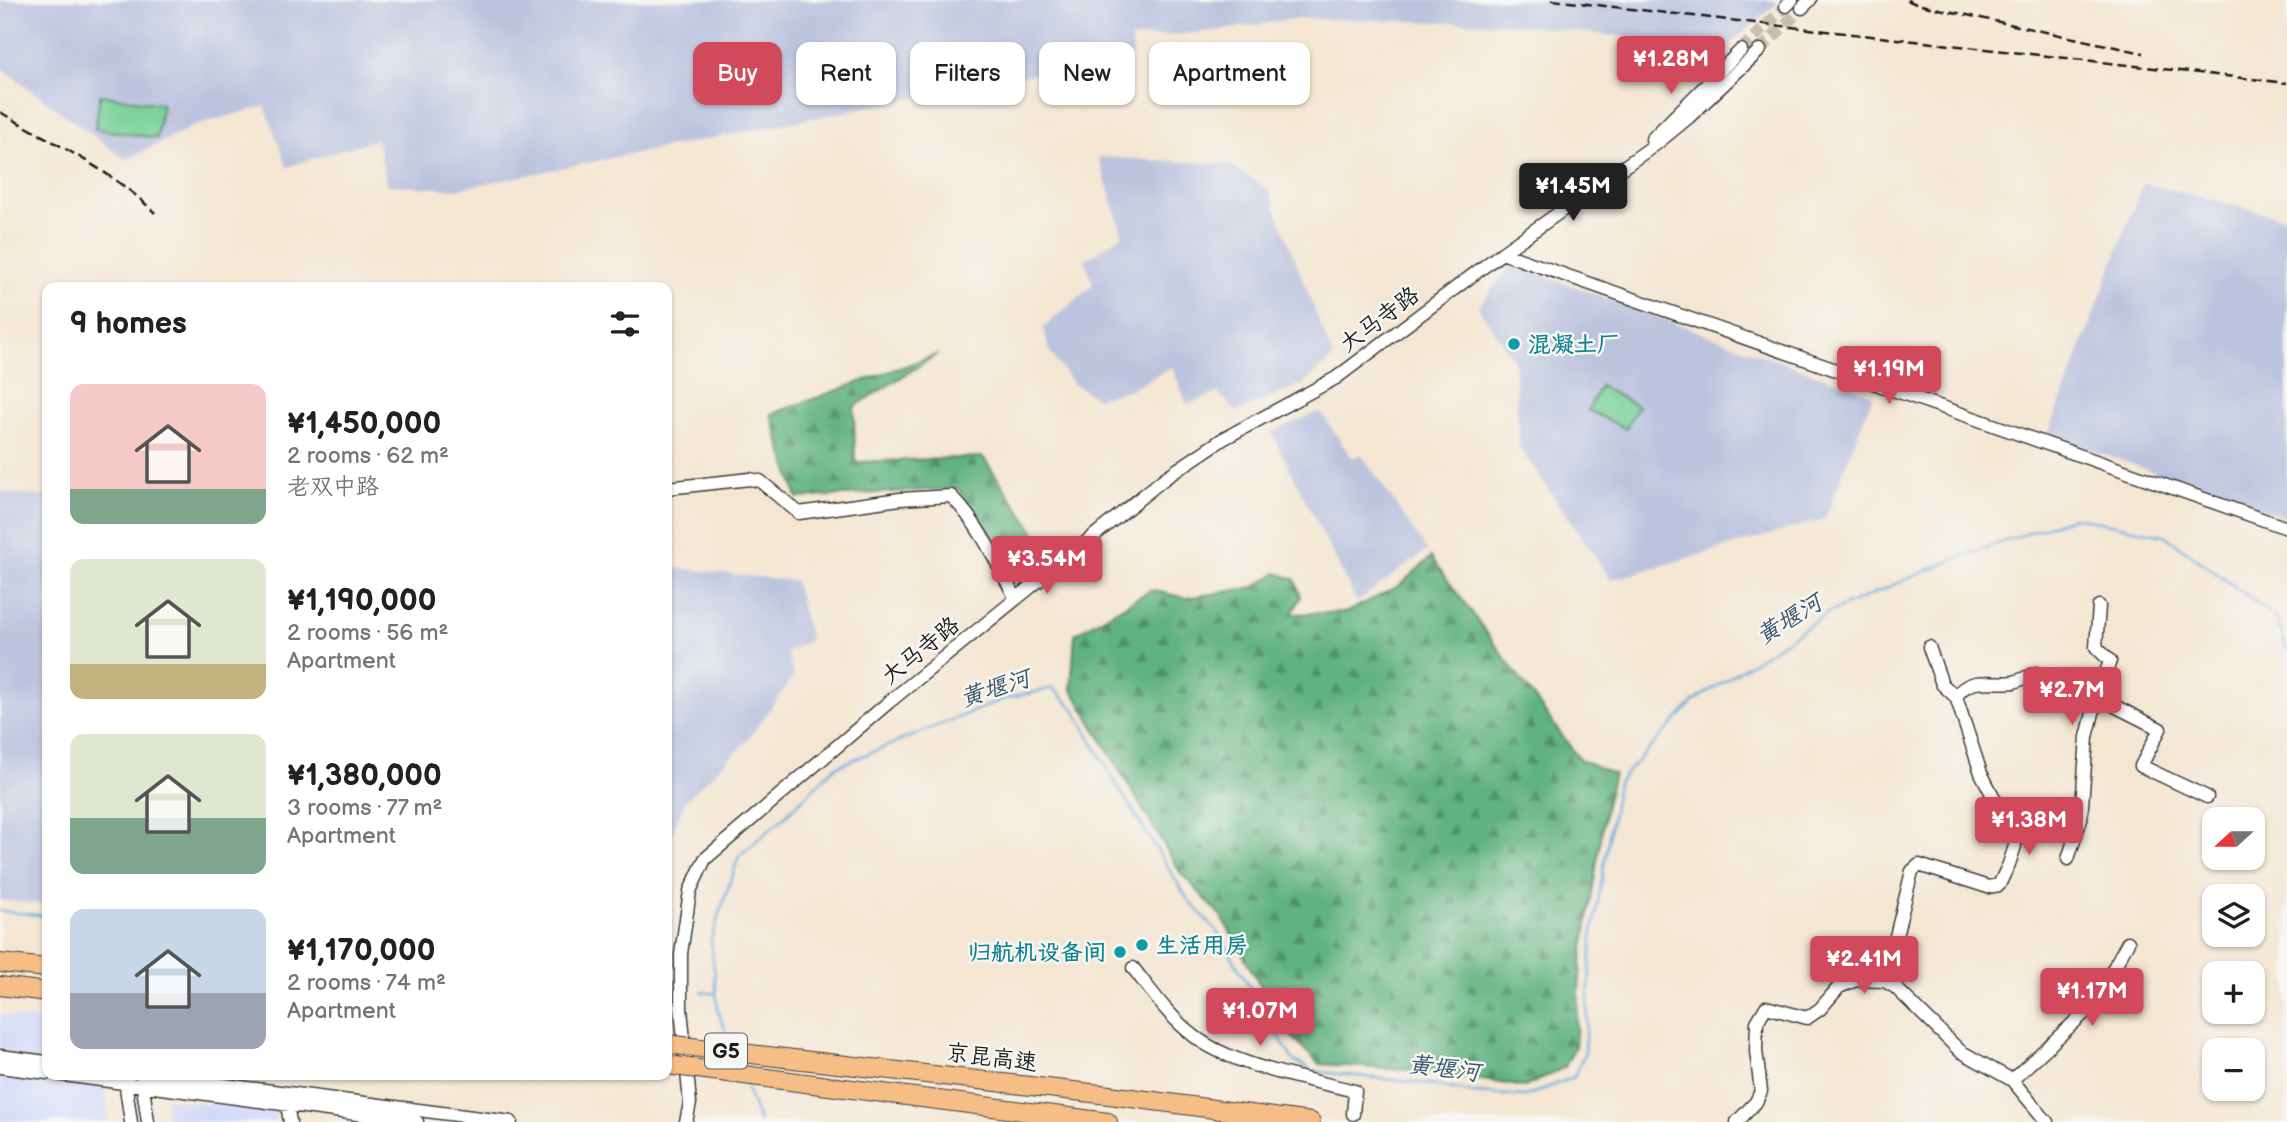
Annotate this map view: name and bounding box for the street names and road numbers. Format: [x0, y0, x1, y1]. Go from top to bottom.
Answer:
street label: 大马寺路 [1334, 281, 1425, 359]
street label: 大马寺路 [876, 611, 965, 691]
road number: G5 [705, 1034, 747, 1068]
street label: 京昆高速 [945, 1038, 1039, 1077]

